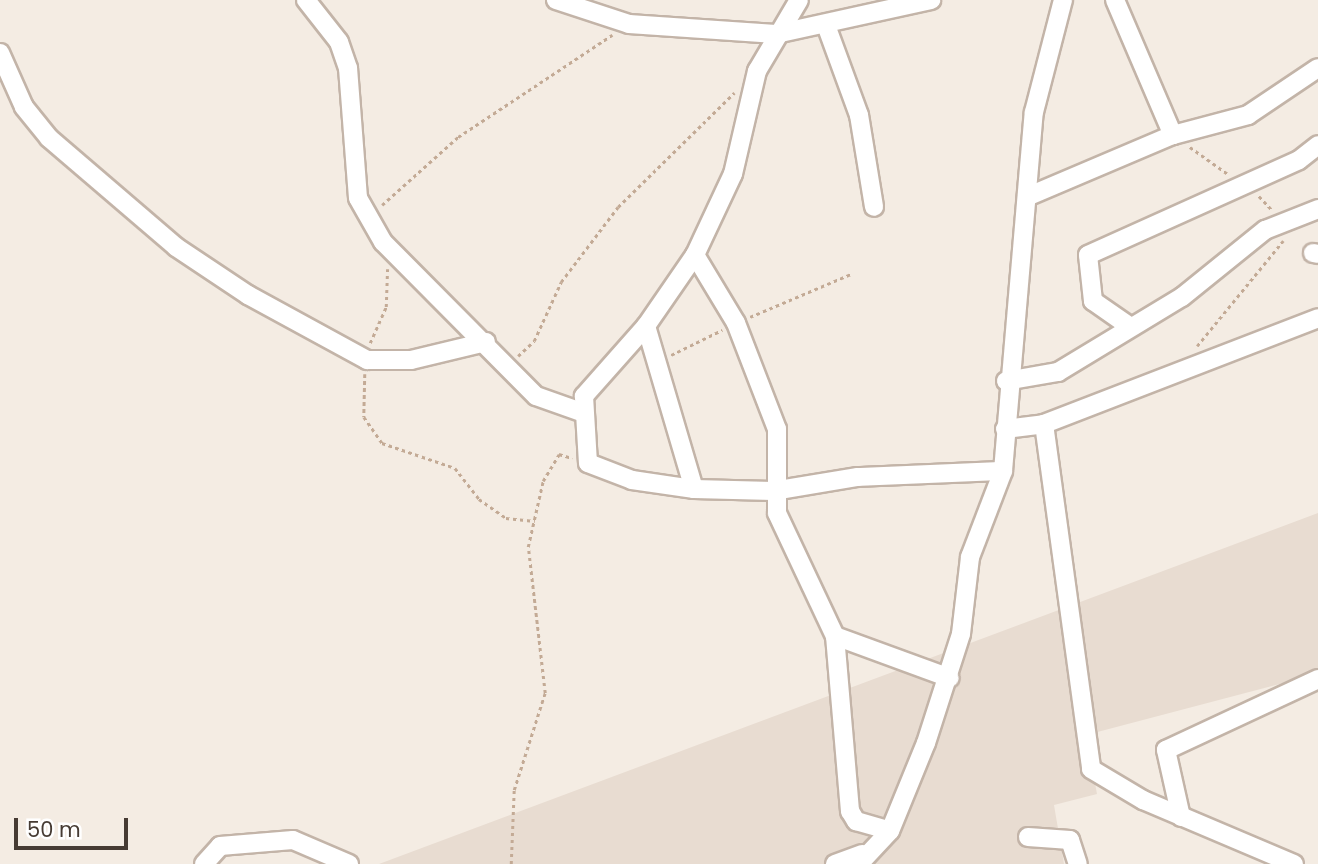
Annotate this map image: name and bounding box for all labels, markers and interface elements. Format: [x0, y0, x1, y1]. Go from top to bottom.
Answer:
scale bar [18, 804, 131, 848]
text: 50 m [27, 815, 81, 844]

